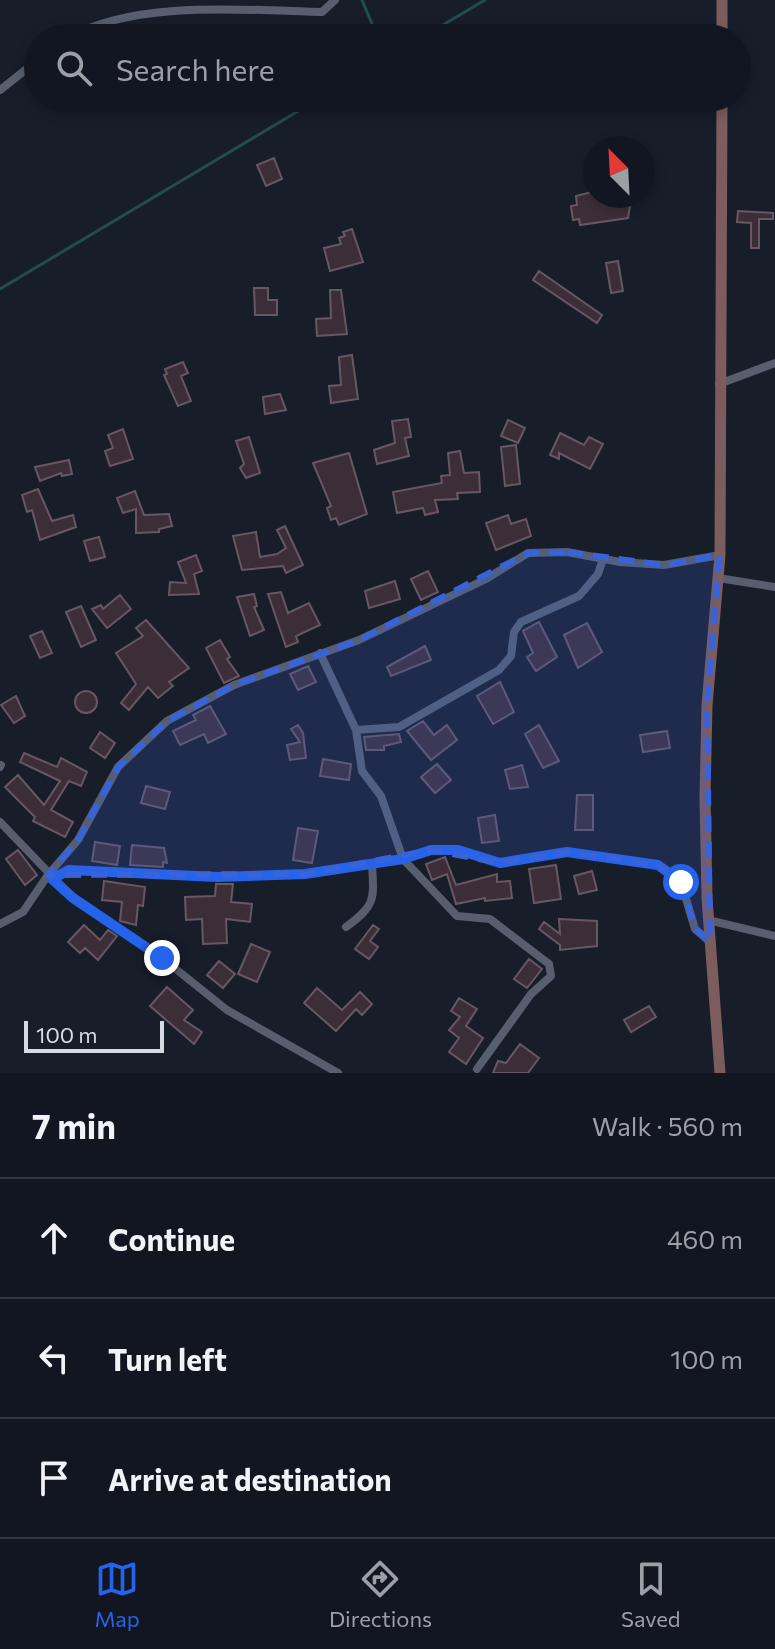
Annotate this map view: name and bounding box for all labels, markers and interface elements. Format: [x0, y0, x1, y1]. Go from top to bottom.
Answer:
search box [24, 24, 751, 112]
icon: search [52, 46, 96, 90]
text: Search here [116, 50, 275, 87]
north arrow [583, 136, 655, 208]
route start [663, 864, 699, 900]
route end [144, 940, 180, 976]
scale bar [24, 1017, 164, 1053]
text: 100 m [36, 1021, 98, 1048]
text: 7 min [32, 1104, 116, 1146]
text: Walk · 560 m [592, 1110, 743, 1141]
icon: ahead [32, 1216, 76, 1260]
text: Continue [108, 1220, 235, 1257]
text: 460 m [667, 1223, 743, 1254]
icon: left [32, 1336, 76, 1380]
text: Turn left [108, 1340, 227, 1377]
text: 100 m [670, 1343, 743, 1374]
icon: arrive [32, 1456, 76, 1500]
text: Arrive at destination [108, 1460, 392, 1497]
tab: Map [95, 1557, 140, 1632]
tab: Directions [329, 1557, 432, 1632]
tab: Saved [621, 1557, 680, 1632]

